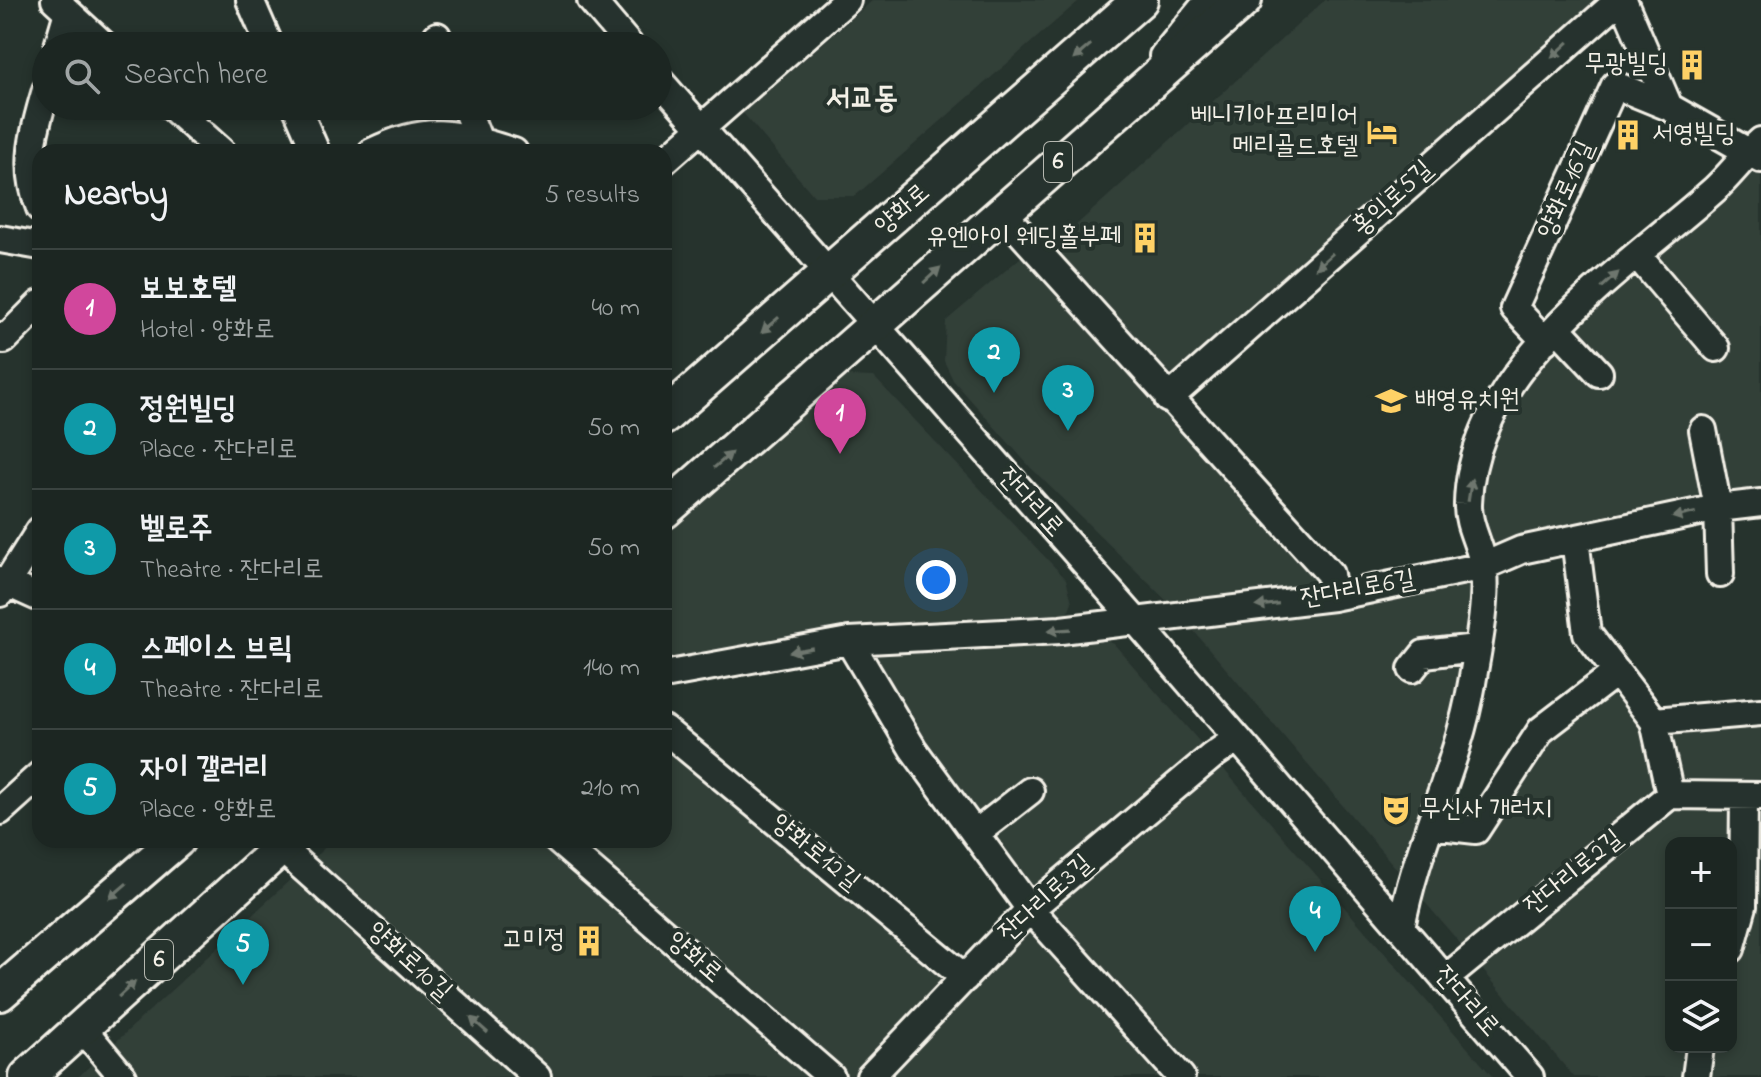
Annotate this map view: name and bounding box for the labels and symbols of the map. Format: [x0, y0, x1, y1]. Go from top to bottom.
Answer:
one-way arrow [1550, 41, 1569, 59]
one-way arrow [1072, 42, 1091, 60]
place label: 무광빌딩 [1584, 46, 1668, 84]
building icon: 무광빌딩 [1675, 48, 1709, 82]
district label: 서교동 [826, 78, 898, 122]
place label: 베니키아프리미어 메리골드호텔 [1191, 98, 1358, 166]
hotel icon: 베니키아프리미어 메리골드호텔 [1365, 115, 1399, 149]
place label: 서영빌딩 [1652, 116, 1736, 154]
building icon: 서영빌딩 [1611, 118, 1645, 152]
street label: 양화로16길 [1529, 135, 1605, 245]
road number: 6 [1044, 142, 1072, 182]
street label: 홍익로5길 [1344, 152, 1442, 246]
street label: 양화로 [867, 175, 939, 245]
place label: 유엔아이 웨딩홀부페 [926, 219, 1121, 257]
building icon: 유엔아이 웨딩홀부페 [1128, 221, 1162, 255]
one-way arrow [1314, 251, 1333, 269]
one-way arrow [922, 267, 941, 285]
one-way arrow [1601, 271, 1620, 289]
one-way arrow [760, 316, 780, 334]
pin: 2 [968, 327, 1020, 393]
pin: 3 [1042, 365, 1094, 431]
place label: 배영유치원 [1415, 382, 1520, 420]
school or university icon: 배영유치원 [1374, 384, 1408, 418]
pin: 1 [814, 388, 866, 454]
one-way arrow [713, 451, 733, 469]
street label: 잔다리로 [988, 459, 1072, 547]
one-way arrow [1464, 477, 1477, 502]
one-way arrow [1671, 509, 1696, 522]
your location [916, 560, 956, 600]
street label: 잔다리로6길 [1298, 561, 1419, 619]
one-way arrow [1254, 599, 1279, 612]
one-way arrow [1046, 624, 1071, 637]
one-way arrow [788, 645, 813, 657]
place label: 무신사 개러지 [1420, 791, 1552, 829]
theatre icon: 무신사 개러지 [1379, 793, 1413, 827]
street label: 양화로12길 [762, 805, 868, 901]
street label: 잔다리로2길 [1516, 821, 1632, 925]
street label: 잔다리로3길 [990, 846, 1102, 952]
one-way arrow [108, 882, 128, 899]
pin: 4 [1289, 886, 1341, 952]
street label: 양화로10길 [358, 913, 460, 1011]
pin: 5 [217, 919, 269, 985]
place label: 고미정 [502, 922, 565, 960]
street label: 양화로 [658, 923, 730, 993]
building icon: 고미정 [572, 924, 606, 958]
road number: 6 [145, 940, 173, 980]
street label: 잔다리로 [1424, 958, 1508, 1046]
one-way arrow [118, 980, 137, 998]
one-way arrow [470, 1017, 490, 1034]

